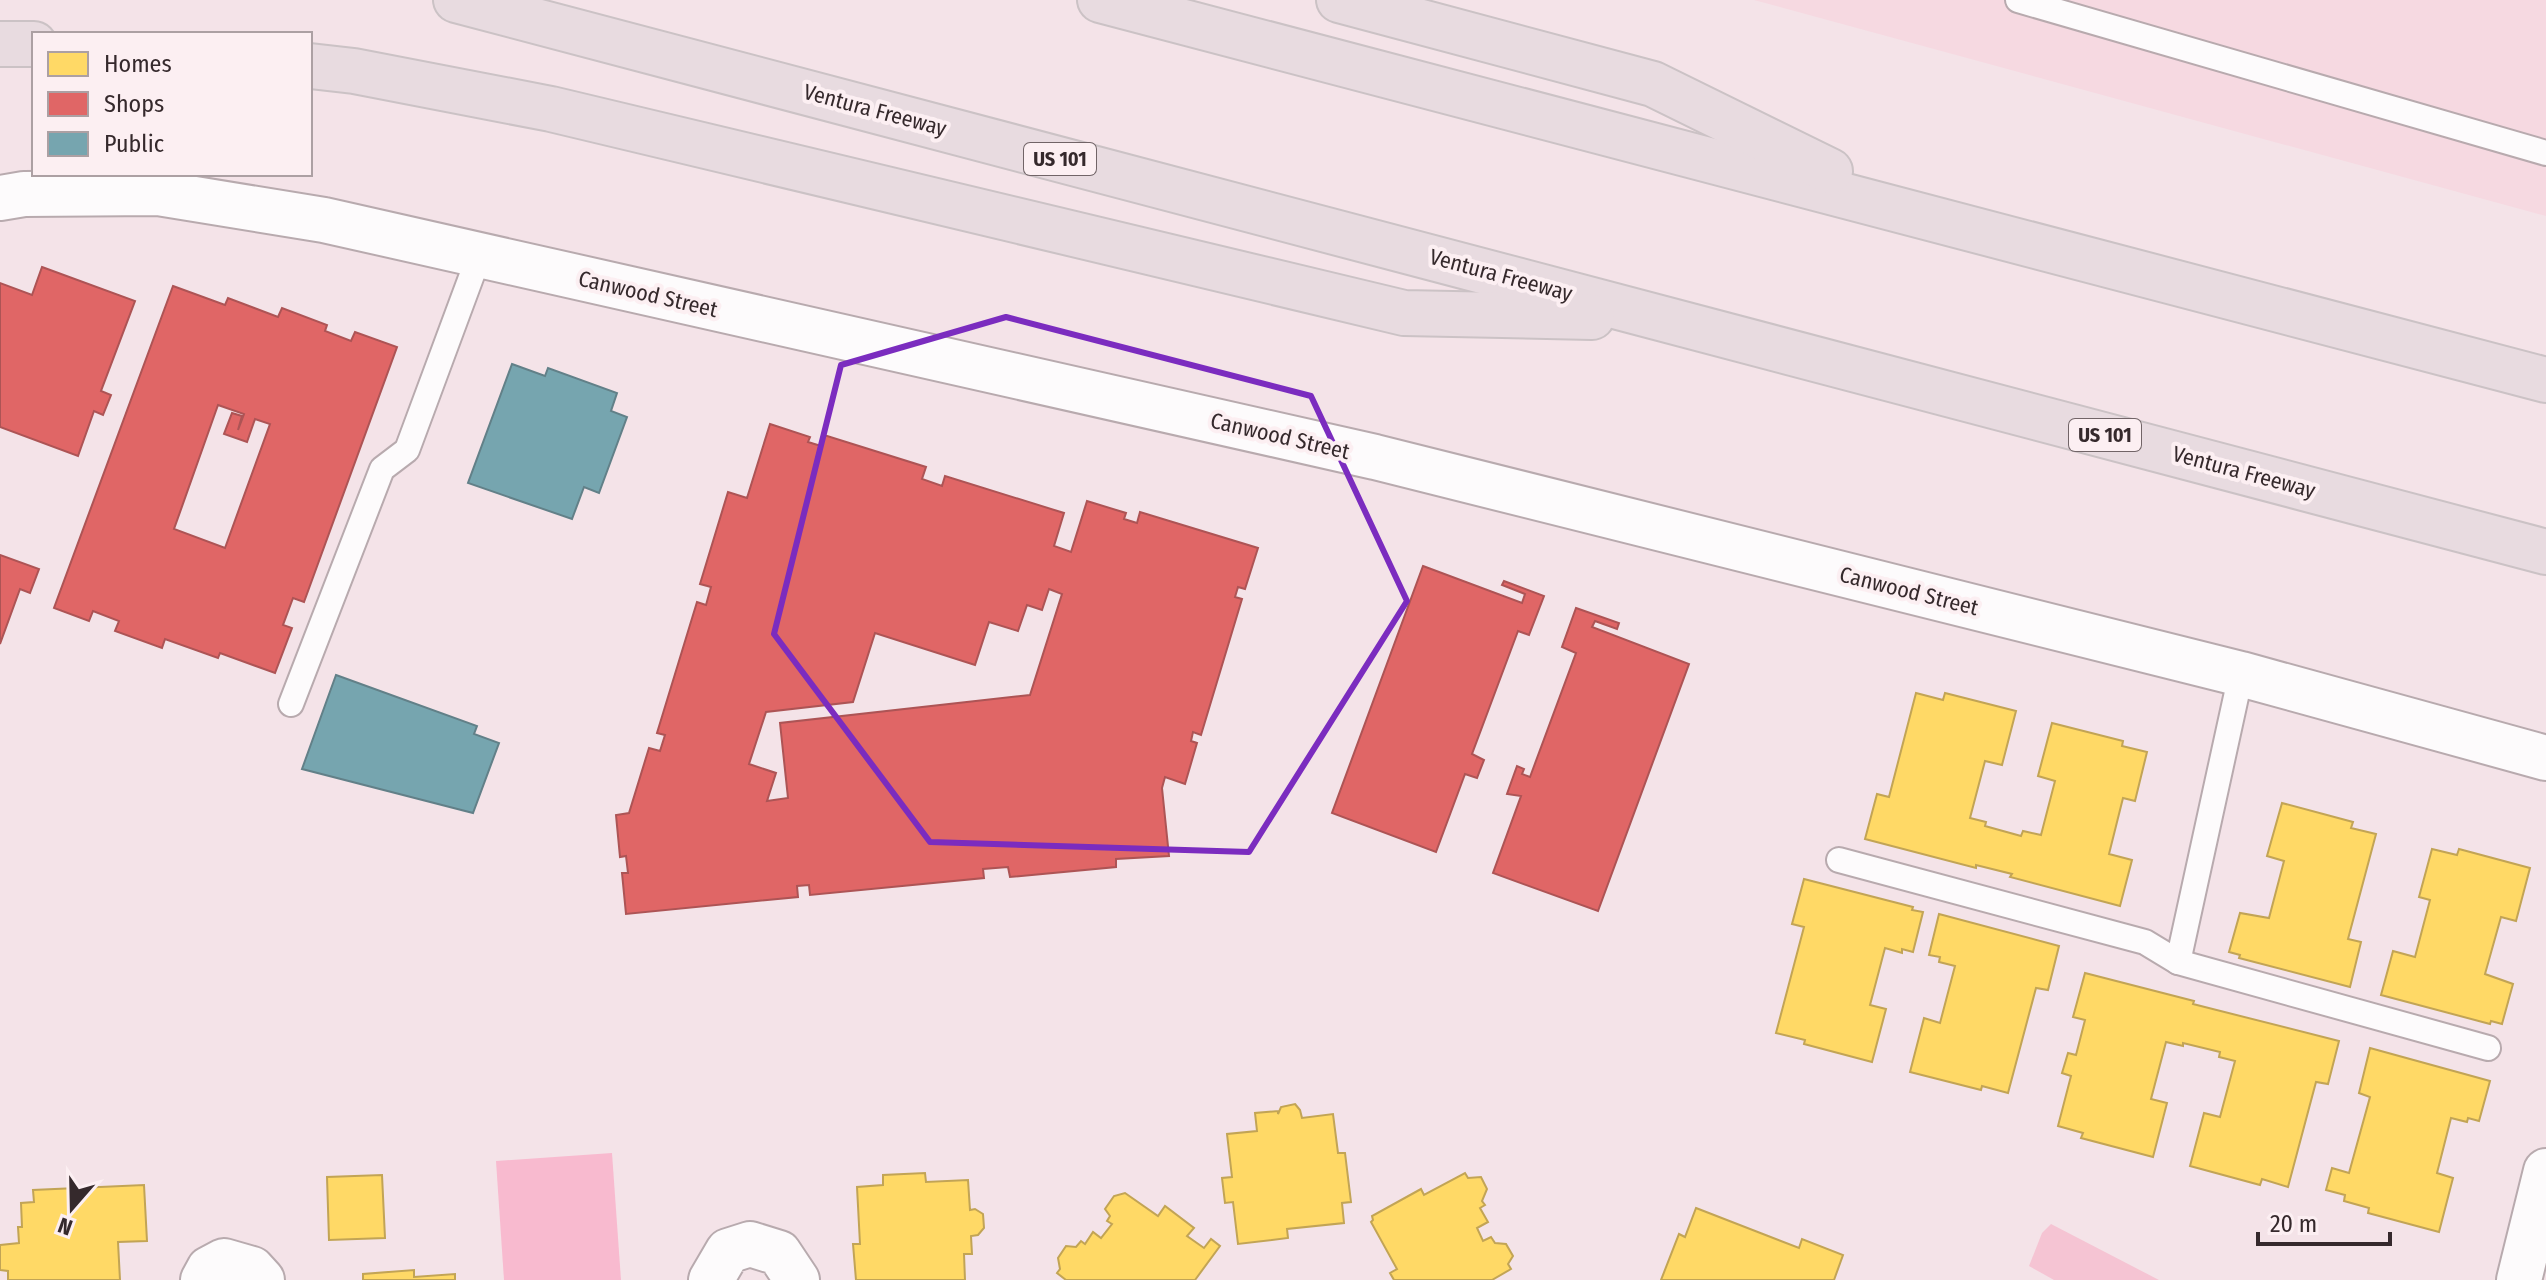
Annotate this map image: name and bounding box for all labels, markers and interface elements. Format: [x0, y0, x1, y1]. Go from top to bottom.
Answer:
legend [32, 32, 312, 176]
text: Homes [104, 50, 172, 78]
street label: Ventura Freeway [801, 78, 950, 142]
text: Shops [104, 90, 164, 118]
text: Public [104, 130, 164, 158]
road number: US 101 [1024, 143, 1096, 175]
street label: Ventura Freeway [1427, 243, 1576, 307]
street label: Canwood Street [576, 265, 721, 323]
street label: Canwood Street [1208, 407, 1353, 465]
road number: US 101 [2069, 419, 2141, 451]
street label: Ventura Freeway [2170, 440, 2319, 504]
street label: Canwood Street [1837, 561, 1982, 621]
north arrow [32, 1168, 112, 1248]
scale bar [2258, 1196, 2390, 1246]
text: 20 m [2270, 1210, 2317, 1238]
text: N [55, 1211, 76, 1241]

